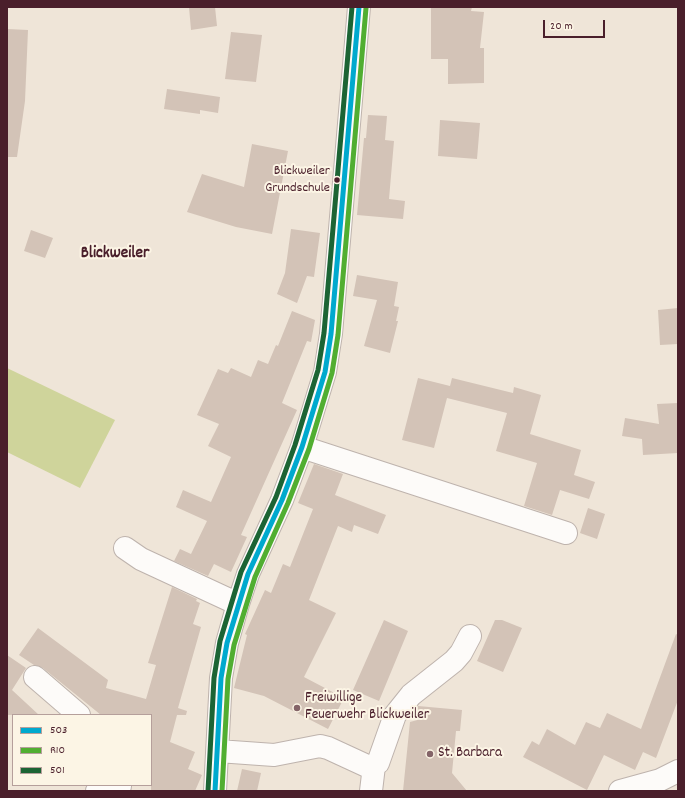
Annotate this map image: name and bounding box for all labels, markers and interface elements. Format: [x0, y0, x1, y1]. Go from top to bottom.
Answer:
scale bar [545, 12, 607, 38]
text: 20 m [550, 18, 573, 35]
place label: Blickweiler Grundschule [265, 164, 330, 196]
marker: Blickweiler Grundschule [332, 175, 342, 185]
district label: Blickweiler [81, 245, 149, 265]
place label: Freiwillige Feuerwehr Blickweiler [305, 690, 429, 725]
marker: Freiwillige Feuerwehr Blickweiler [292, 703, 302, 713]
legend [12, 714, 152, 786]
text: 503 [50, 722, 67, 739]
text: R10 [50, 742, 65, 759]
place label: St. Barbara [438, 745, 502, 763]
marker: St. Barbara [425, 749, 435, 759]
text: 501 [50, 762, 65, 779]

